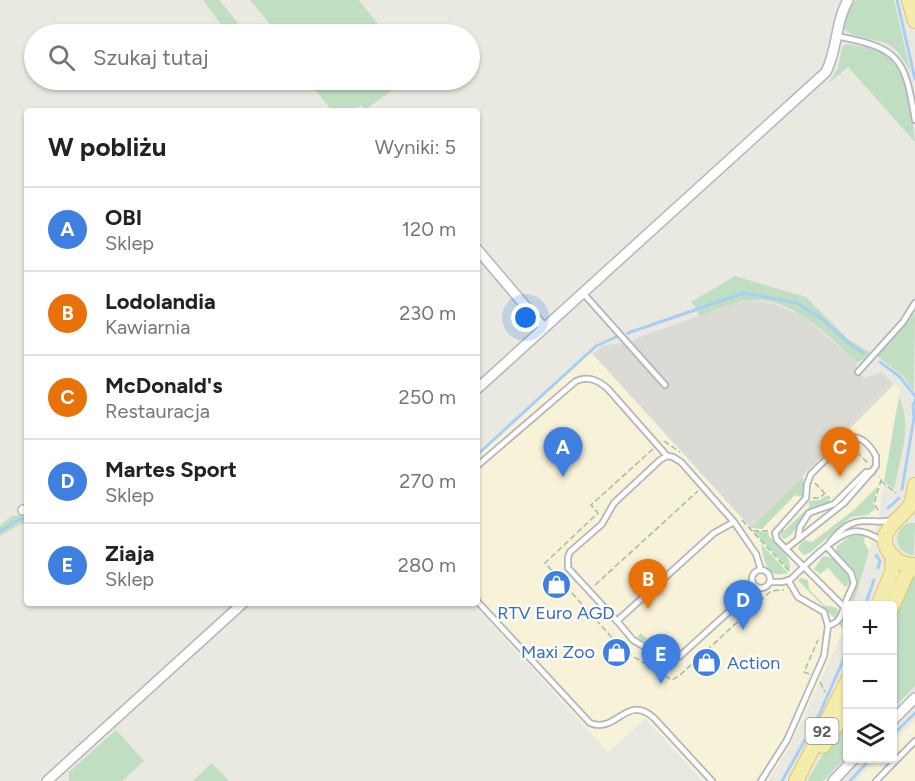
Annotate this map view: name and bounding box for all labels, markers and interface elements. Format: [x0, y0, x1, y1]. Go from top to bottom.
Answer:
search box [24, 24, 480, 90]
icon: search [45, 41, 78, 74]
text: Szukaj tutaj [93, 44, 209, 71]
text: W pobliżu [48, 131, 166, 163]
text: Wyniki: 5 [375, 135, 456, 159]
text: OBI [105, 204, 142, 231]
text: A [60, 217, 75, 241]
text: 120 m [402, 217, 456, 241]
text: Sklep [105, 231, 154, 255]
text: Lodolandia [105, 288, 216, 315]
text: B [61, 301, 74, 325]
text: 230 m [399, 301, 456, 325]
your location [511, 303, 540, 332]
text: Kawiarnia [105, 315, 190, 339]
text: McDonald's [105, 372, 222, 399]
text: C [60, 385, 75, 409]
text: 250 m [399, 385, 456, 409]
text: Restauracja [105, 399, 210, 423]
pin: A [544, 428, 582, 477]
pin: C [820, 428, 860, 477]
text: Martes Sport [105, 456, 237, 483]
text: D [61, 469, 75, 493]
text: 270 m [399, 469, 456, 493]
text: Sklep [105, 483, 154, 507]
text: Ziaja [105, 540, 155, 567]
text: E [62, 553, 73, 577]
text: 280 m [398, 553, 456, 577]
pin: B [628, 560, 668, 609]
text: Sklep [105, 567, 154, 591]
shop icon: RTV Euro AGD [540, 568, 572, 600]
pin: D [724, 580, 762, 630]
map controls [843, 601, 897, 763]
button: + [843, 601, 897, 655]
place label: RTV Euro AGD [497, 602, 615, 624]
pin: E [642, 634, 680, 684]
shop icon: Maxi Zoo [600, 636, 632, 668]
place label: Maxi Zoo [521, 641, 595, 663]
shop icon: Action [690, 647, 722, 679]
place label: Action [727, 652, 780, 674]
button: − [843, 655, 897, 709]
button: layers [843, 709, 897, 763]
road number: 92 [806, 718, 838, 744]

